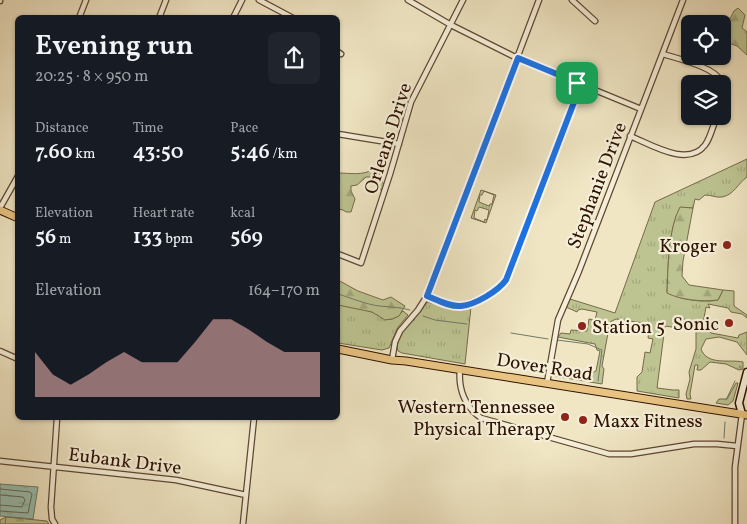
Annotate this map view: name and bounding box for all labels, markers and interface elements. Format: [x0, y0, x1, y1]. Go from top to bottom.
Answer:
map controls [681, 15, 731, 125]
button: locate [681, 15, 731, 65]
text: Evening run [35, 27, 194, 66]
button: share [268, 32, 320, 84]
pin [556, 62, 598, 104]
text: 20:25 · 8 × 950 m [35, 66, 148, 88]
icon: arrive [563, 69, 591, 97]
button: layers [681, 75, 731, 125]
street label: Orleans Drive [359, 80, 419, 198]
text: Distance [35, 119, 89, 138]
text: Time [133, 119, 163, 138]
text: Pace [230, 119, 258, 138]
street label: Stephanie Drive [562, 119, 634, 253]
text: 7.60 [35, 138, 73, 167]
text: 43:50 [133, 138, 183, 167]
text: 5:46 [230, 138, 270, 167]
text: km [73, 145, 95, 164]
text: /km [270, 145, 298, 164]
text: Elevation [35, 204, 93, 223]
text: Heart rate [133, 204, 194, 223]
text: kcal [230, 204, 255, 223]
text: 56 [35, 223, 56, 252]
text: 133 [133, 223, 162, 252]
text: 569 [230, 223, 263, 252]
text: m [56, 230, 71, 249]
text: bpm [162, 230, 193, 249]
place label: Kroger [659, 234, 717, 260]
marker: Kroger [721, 239, 733, 251]
text: Elevation [35, 280, 102, 302]
text: 164–170 m [248, 280, 320, 302]
place label: Sonic [673, 312, 719, 338]
place label: Station 5 [592, 315, 665, 341]
marker: Sonic [723, 317, 735, 329]
marker: Station 5 [576, 320, 588, 332]
street label: Dover Road [495, 348, 595, 388]
place label: Western Tennessee Physical Therapy [398, 395, 555, 443]
place label: Maxx Fitness [593, 409, 703, 435]
marker: Western Tennessee Physical Therapy [559, 411, 571, 423]
marker: Maxx Fitness [577, 414, 589, 426]
street label: Eubank Drive [67, 442, 183, 482]

